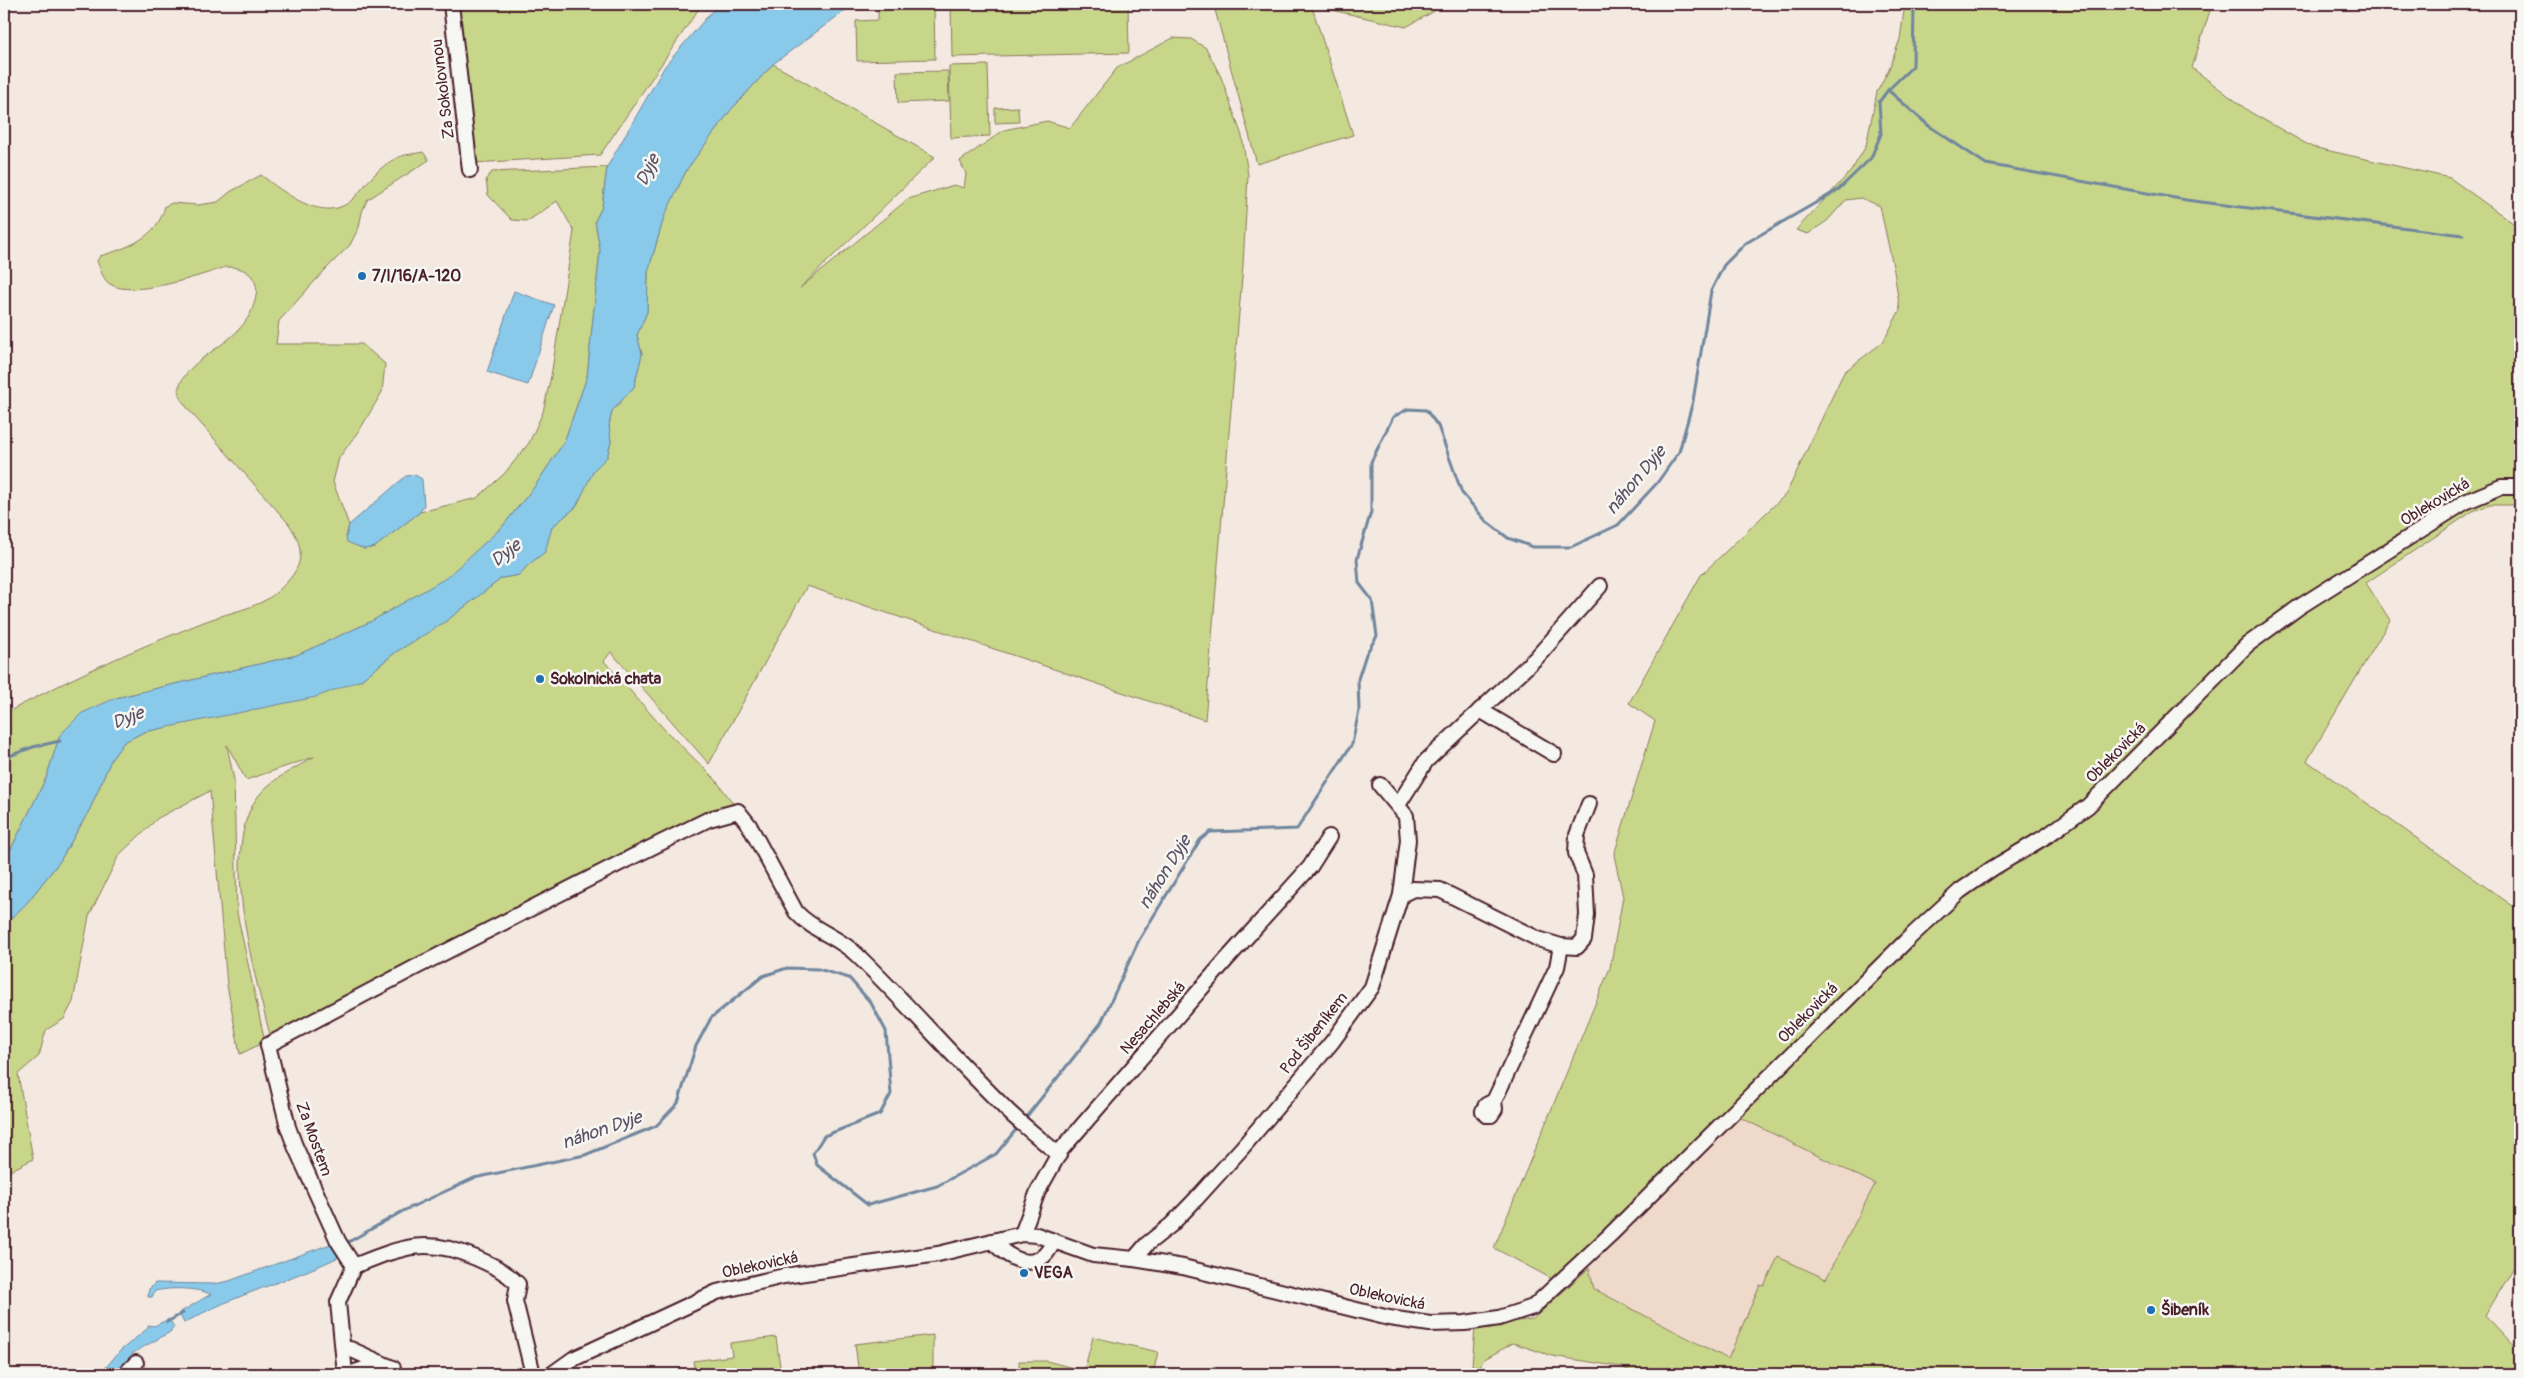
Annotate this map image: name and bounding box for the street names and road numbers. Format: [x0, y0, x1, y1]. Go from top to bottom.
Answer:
street label: Za Sokolovnou [427, 38, 459, 140]
street label: Oblekovická [2397, 474, 2473, 530]
street label: Oblekovická [2082, 719, 2150, 787]
street label: Nesachlebská [1116, 978, 1190, 1058]
street label: Oblekovická [1774, 979, 1842, 1047]
street label: Pod Šibeníkem [1275, 987, 1352, 1078]
street label: Za Mostem [291, 1099, 337, 1179]
street label: Oblekovická [720, 1247, 800, 1283]
street label: Oblekovická [1347, 1279, 1427, 1315]

